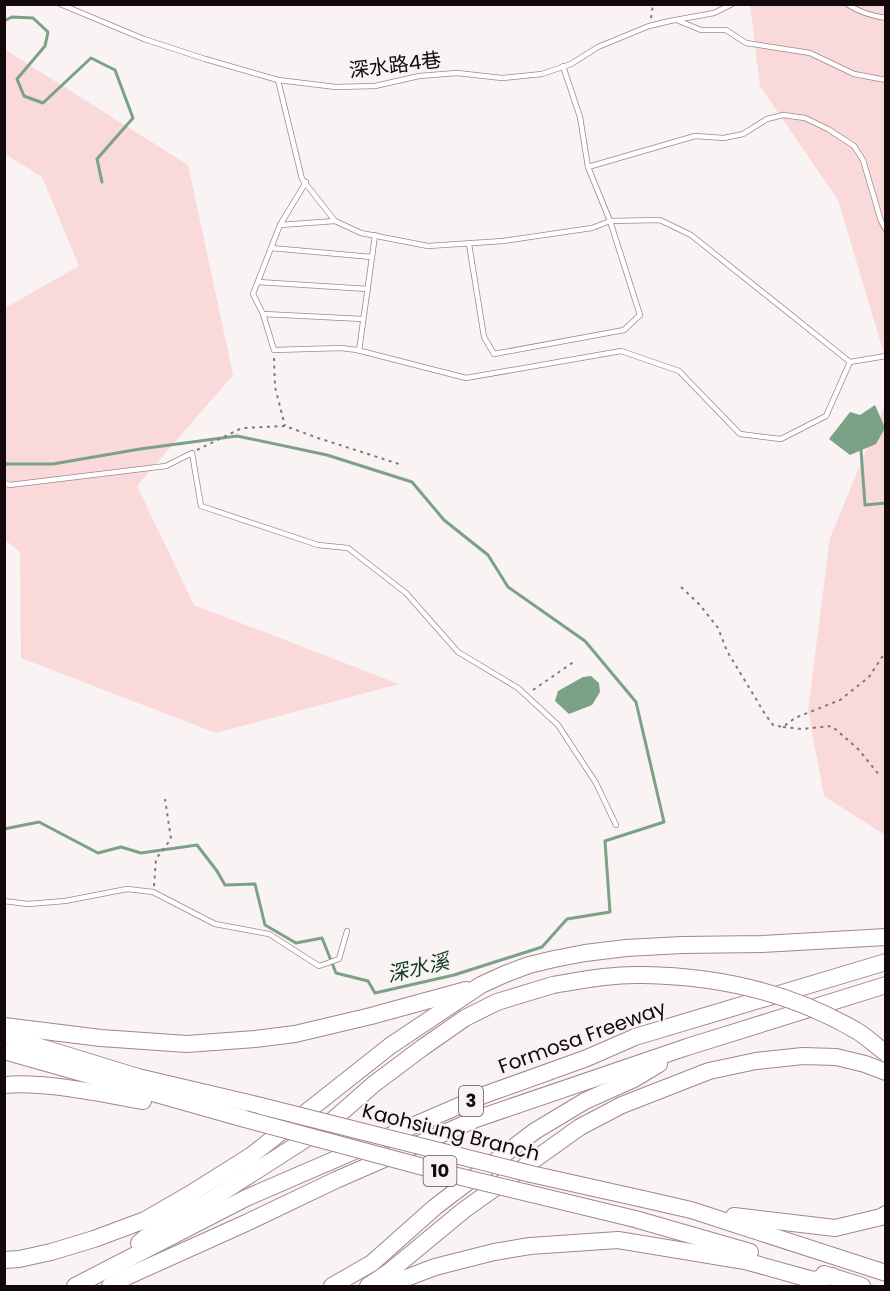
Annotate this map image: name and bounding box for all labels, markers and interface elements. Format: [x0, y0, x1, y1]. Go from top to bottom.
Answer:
street label: 深水路4巷 [347, 45, 443, 85]
water label: 深水溪 [384, 946, 455, 989]
street label: Formosa Freeway [494, 994, 670, 1080]
road number: 3 [459, 1086, 483, 1116]
street label: Kaohsiung Branch [359, 1096, 543, 1168]
road number: 10 [424, 1156, 456, 1186]

